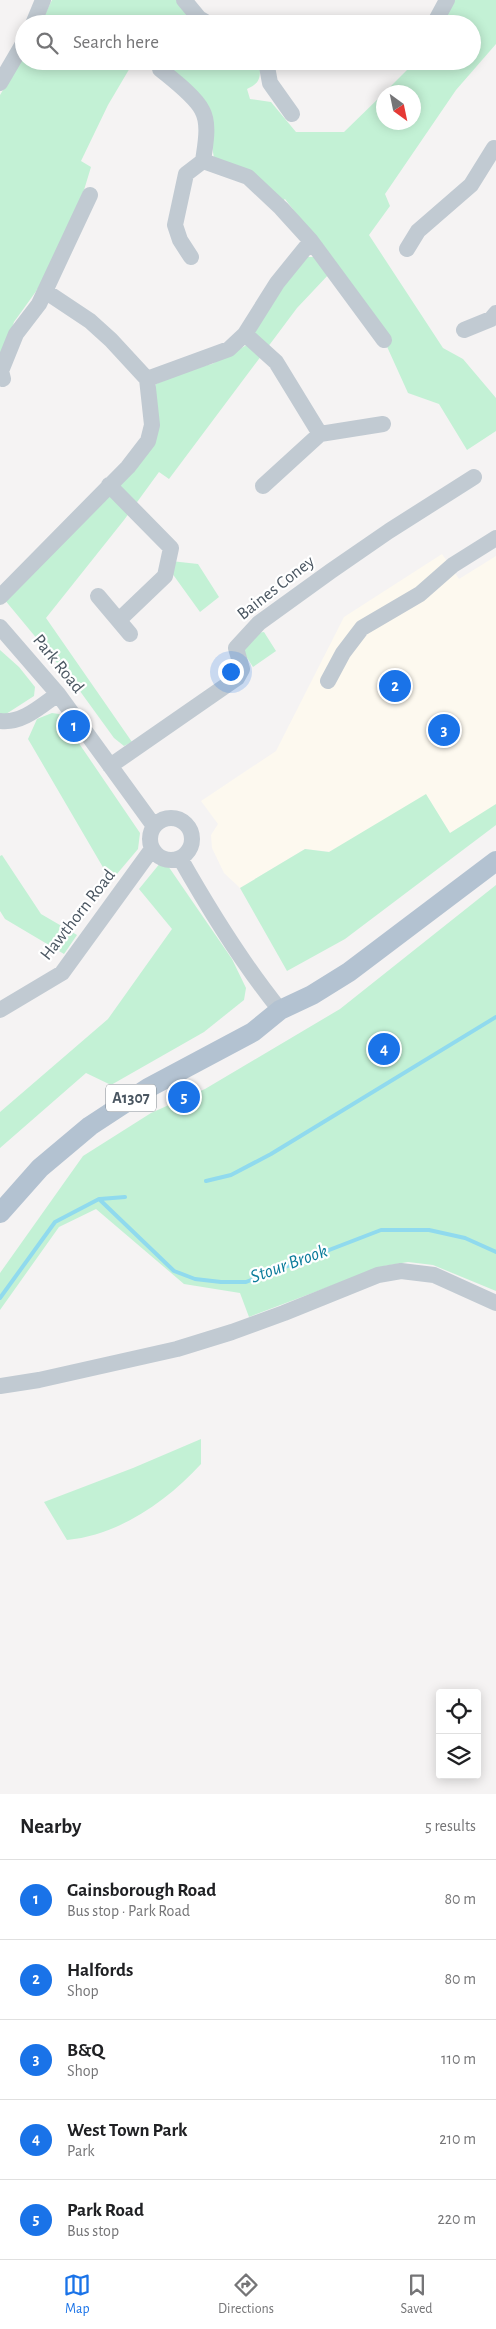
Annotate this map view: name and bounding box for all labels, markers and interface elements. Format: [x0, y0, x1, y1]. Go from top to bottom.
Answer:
search box [15, 15, 481, 70]
icon: search [33, 29, 61, 57]
text: Search here [73, 33, 159, 52]
north arrow [376, 85, 421, 130]
street label: Baines Coney [234, 552, 318, 624]
street label: Park Road [29, 631, 87, 697]
your location [218, 659, 244, 685]
pin: 2 [379, 667, 411, 705]
pin: 1 [58, 707, 90, 745]
pin: 3 [428, 711, 460, 749]
street label: Hawthorn Road [37, 866, 119, 964]
pin: 4 [368, 1030, 400, 1068]
pin: 5 [168, 1078, 200, 1116]
road number: A1307 [106, 1084, 156, 1112]
water label: Stour Brook [248, 1241, 330, 1287]
map controls [436, 1689, 481, 1779]
button: locate [436, 1689, 481, 1734]
button: layers [436, 1734, 481, 1779]
text: Nearby [20, 1816, 81, 1837]
text: 5 results [425, 1818, 476, 1834]
text: Gainsborough Road [67, 1881, 216, 1900]
text: 1 [33, 1891, 39, 1907]
text: 80 m [445, 1891, 476, 1907]
text: Bus stop · Park Road [67, 1903, 190, 1919]
text: Halfords [67, 1961, 133, 1980]
text: 2 [32, 1971, 40, 1987]
text: 80 m [445, 1971, 476, 1987]
text: Shop [67, 1983, 99, 1999]
text: B&Q [67, 2041, 104, 2060]
text: 3 [33, 2051, 39, 2067]
text: 110 m [441, 2051, 476, 2067]
text: Shop [67, 2063, 99, 2079]
text: West Town Park [67, 2121, 187, 2140]
text: 4 [32, 2131, 40, 2147]
text: 210 m [439, 2131, 476, 2147]
text: Park [67, 2143, 95, 2159]
text: Park Road [67, 2201, 144, 2220]
text: 5 [33, 2211, 39, 2227]
text: 220 m [438, 2211, 476, 2227]
text: Bus stop [67, 2223, 119, 2239]
tab: Map [63, 2271, 91, 2318]
tab: Directions [218, 2271, 274, 2318]
tab: Saved [401, 2271, 433, 2318]

